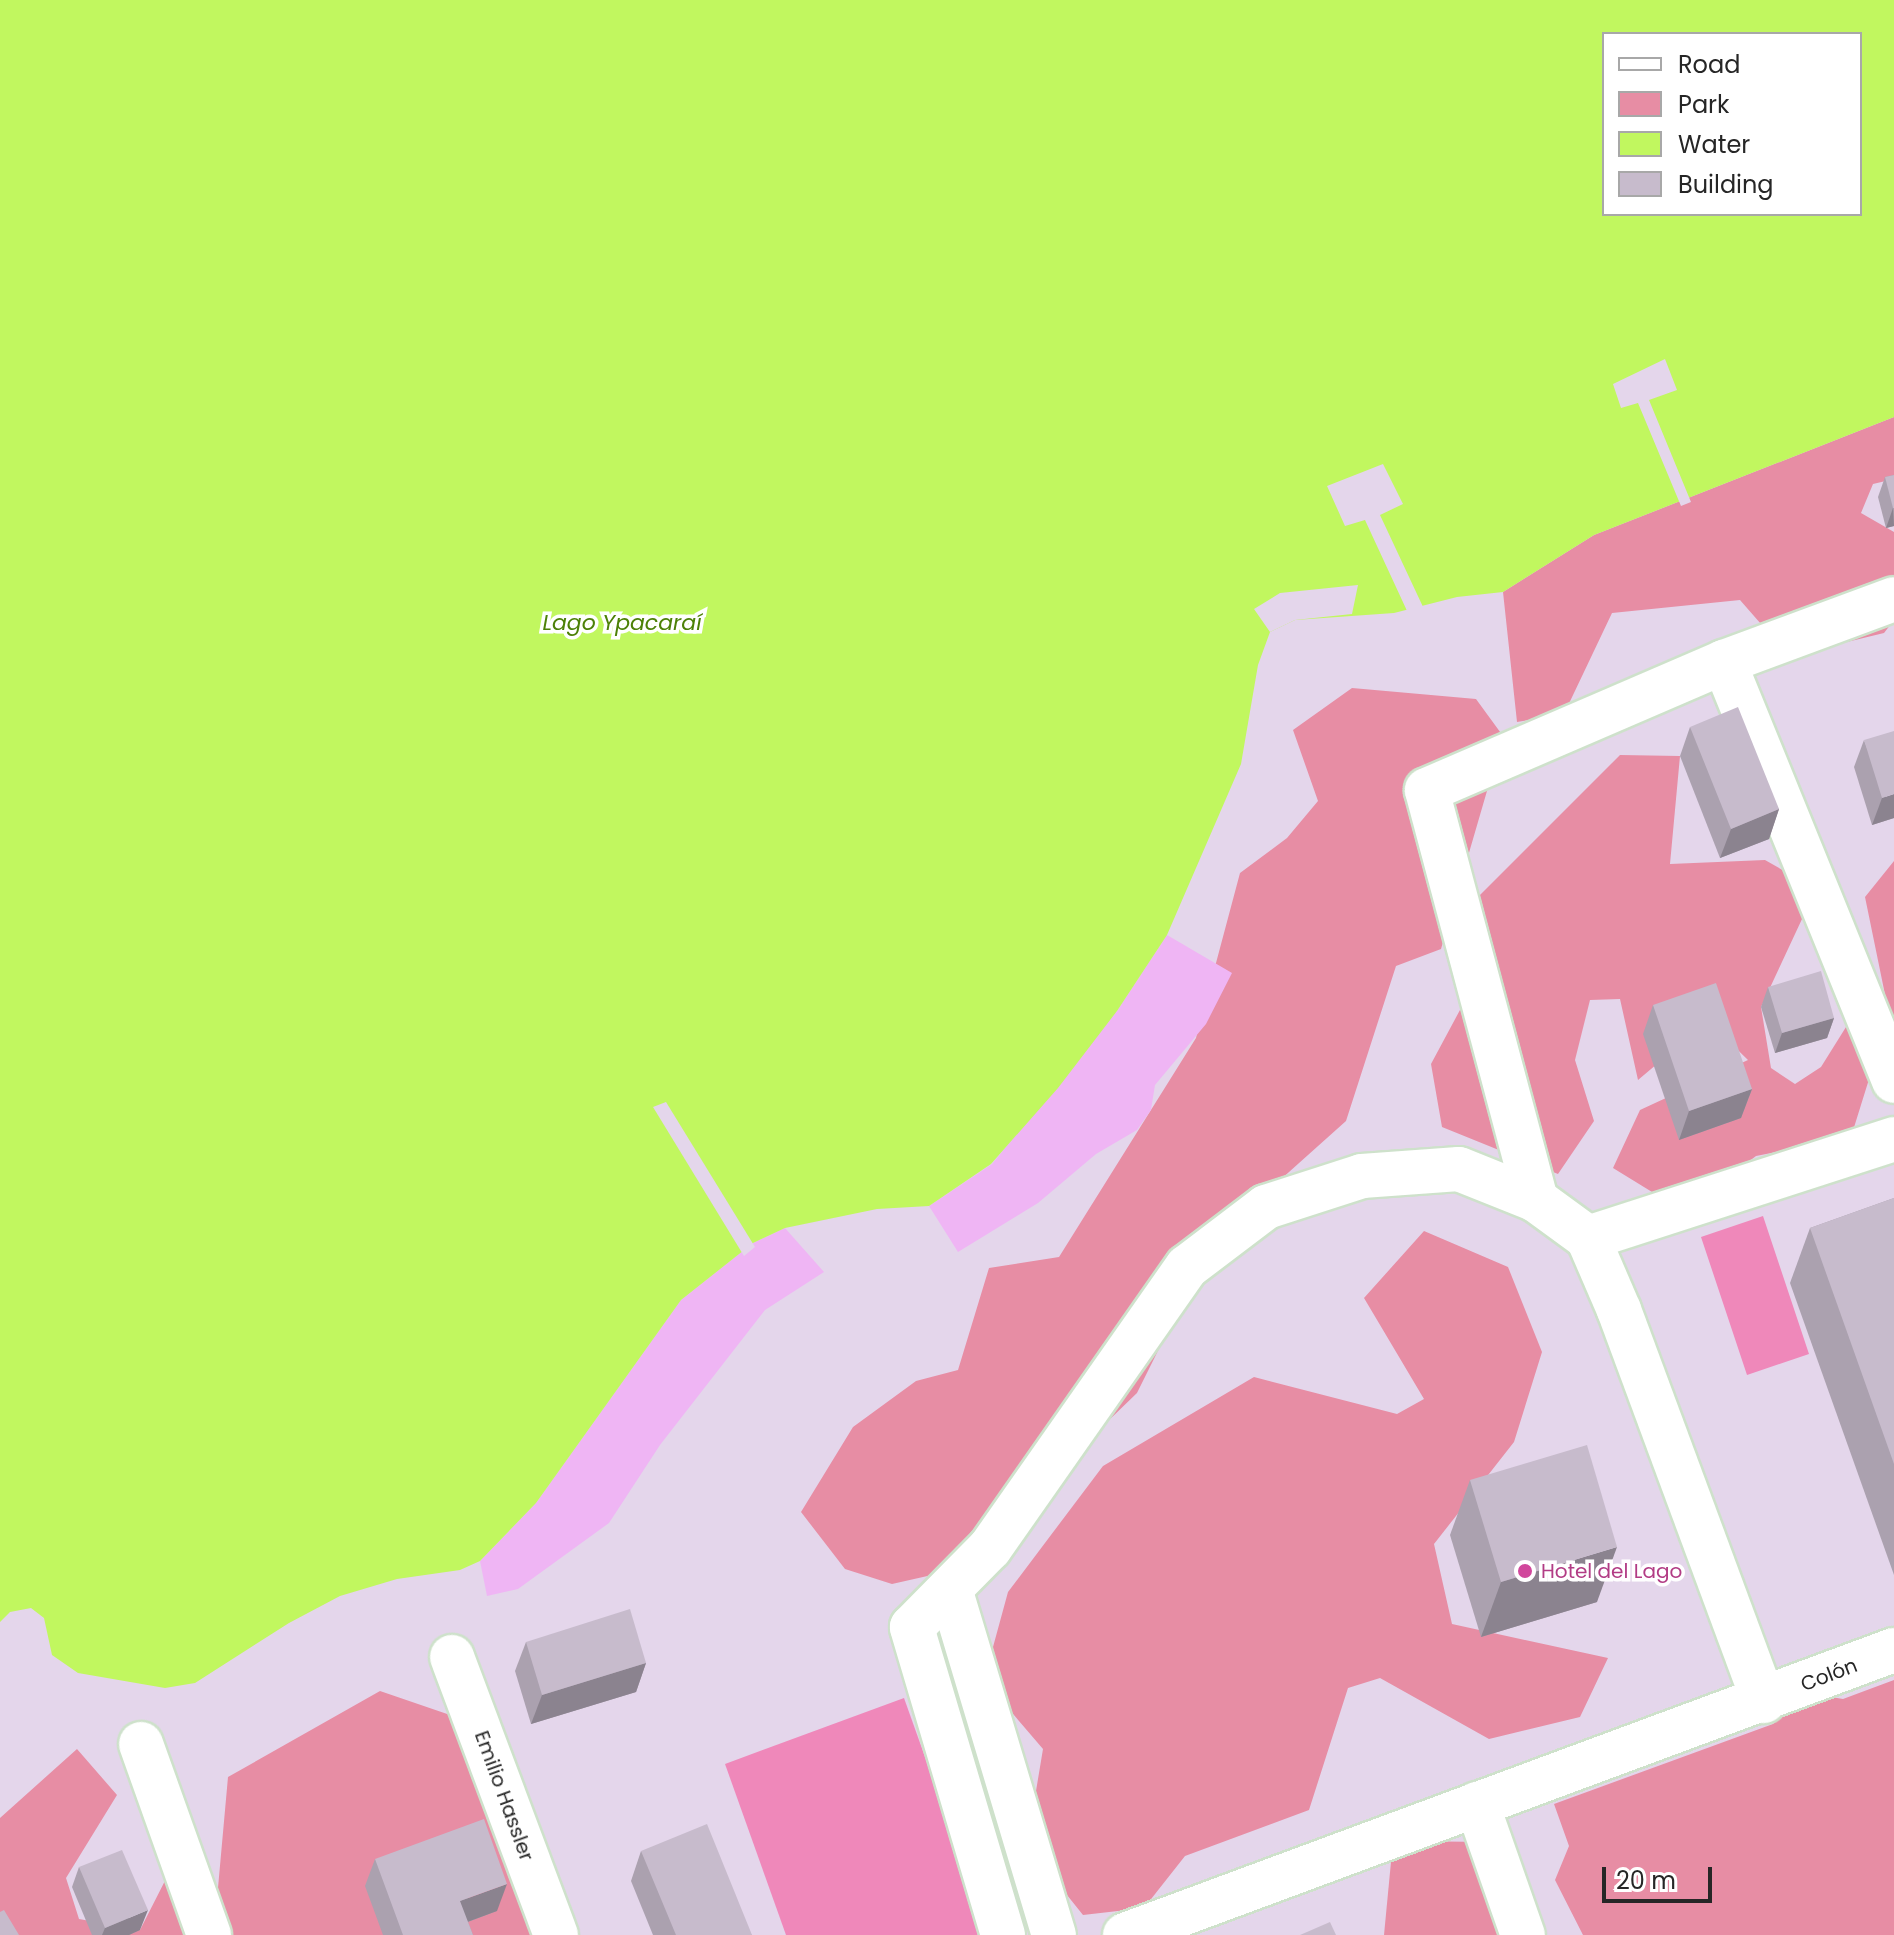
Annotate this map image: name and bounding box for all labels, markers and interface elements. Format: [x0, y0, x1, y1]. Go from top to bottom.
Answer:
legend [1602, 32, 1862, 216]
text: Road [1678, 48, 1740, 81]
text: Park [1678, 88, 1729, 121]
text: Water [1678, 128, 1750, 161]
text: Building [1678, 168, 1774, 201]
water label: Lago Ypacaraí [542, 610, 702, 636]
place label: Hotel del Lago [1541, 1559, 1682, 1583]
marker: Hotel del Lago [1516, 1562, 1534, 1580]
street label: Colón [1797, 1653, 1861, 1697]
street label: Emilio Hassler [469, 1728, 539, 1864]
scale bar [1606, 1851, 1716, 1901]
text: 20 m [1616, 1864, 1676, 1897]

